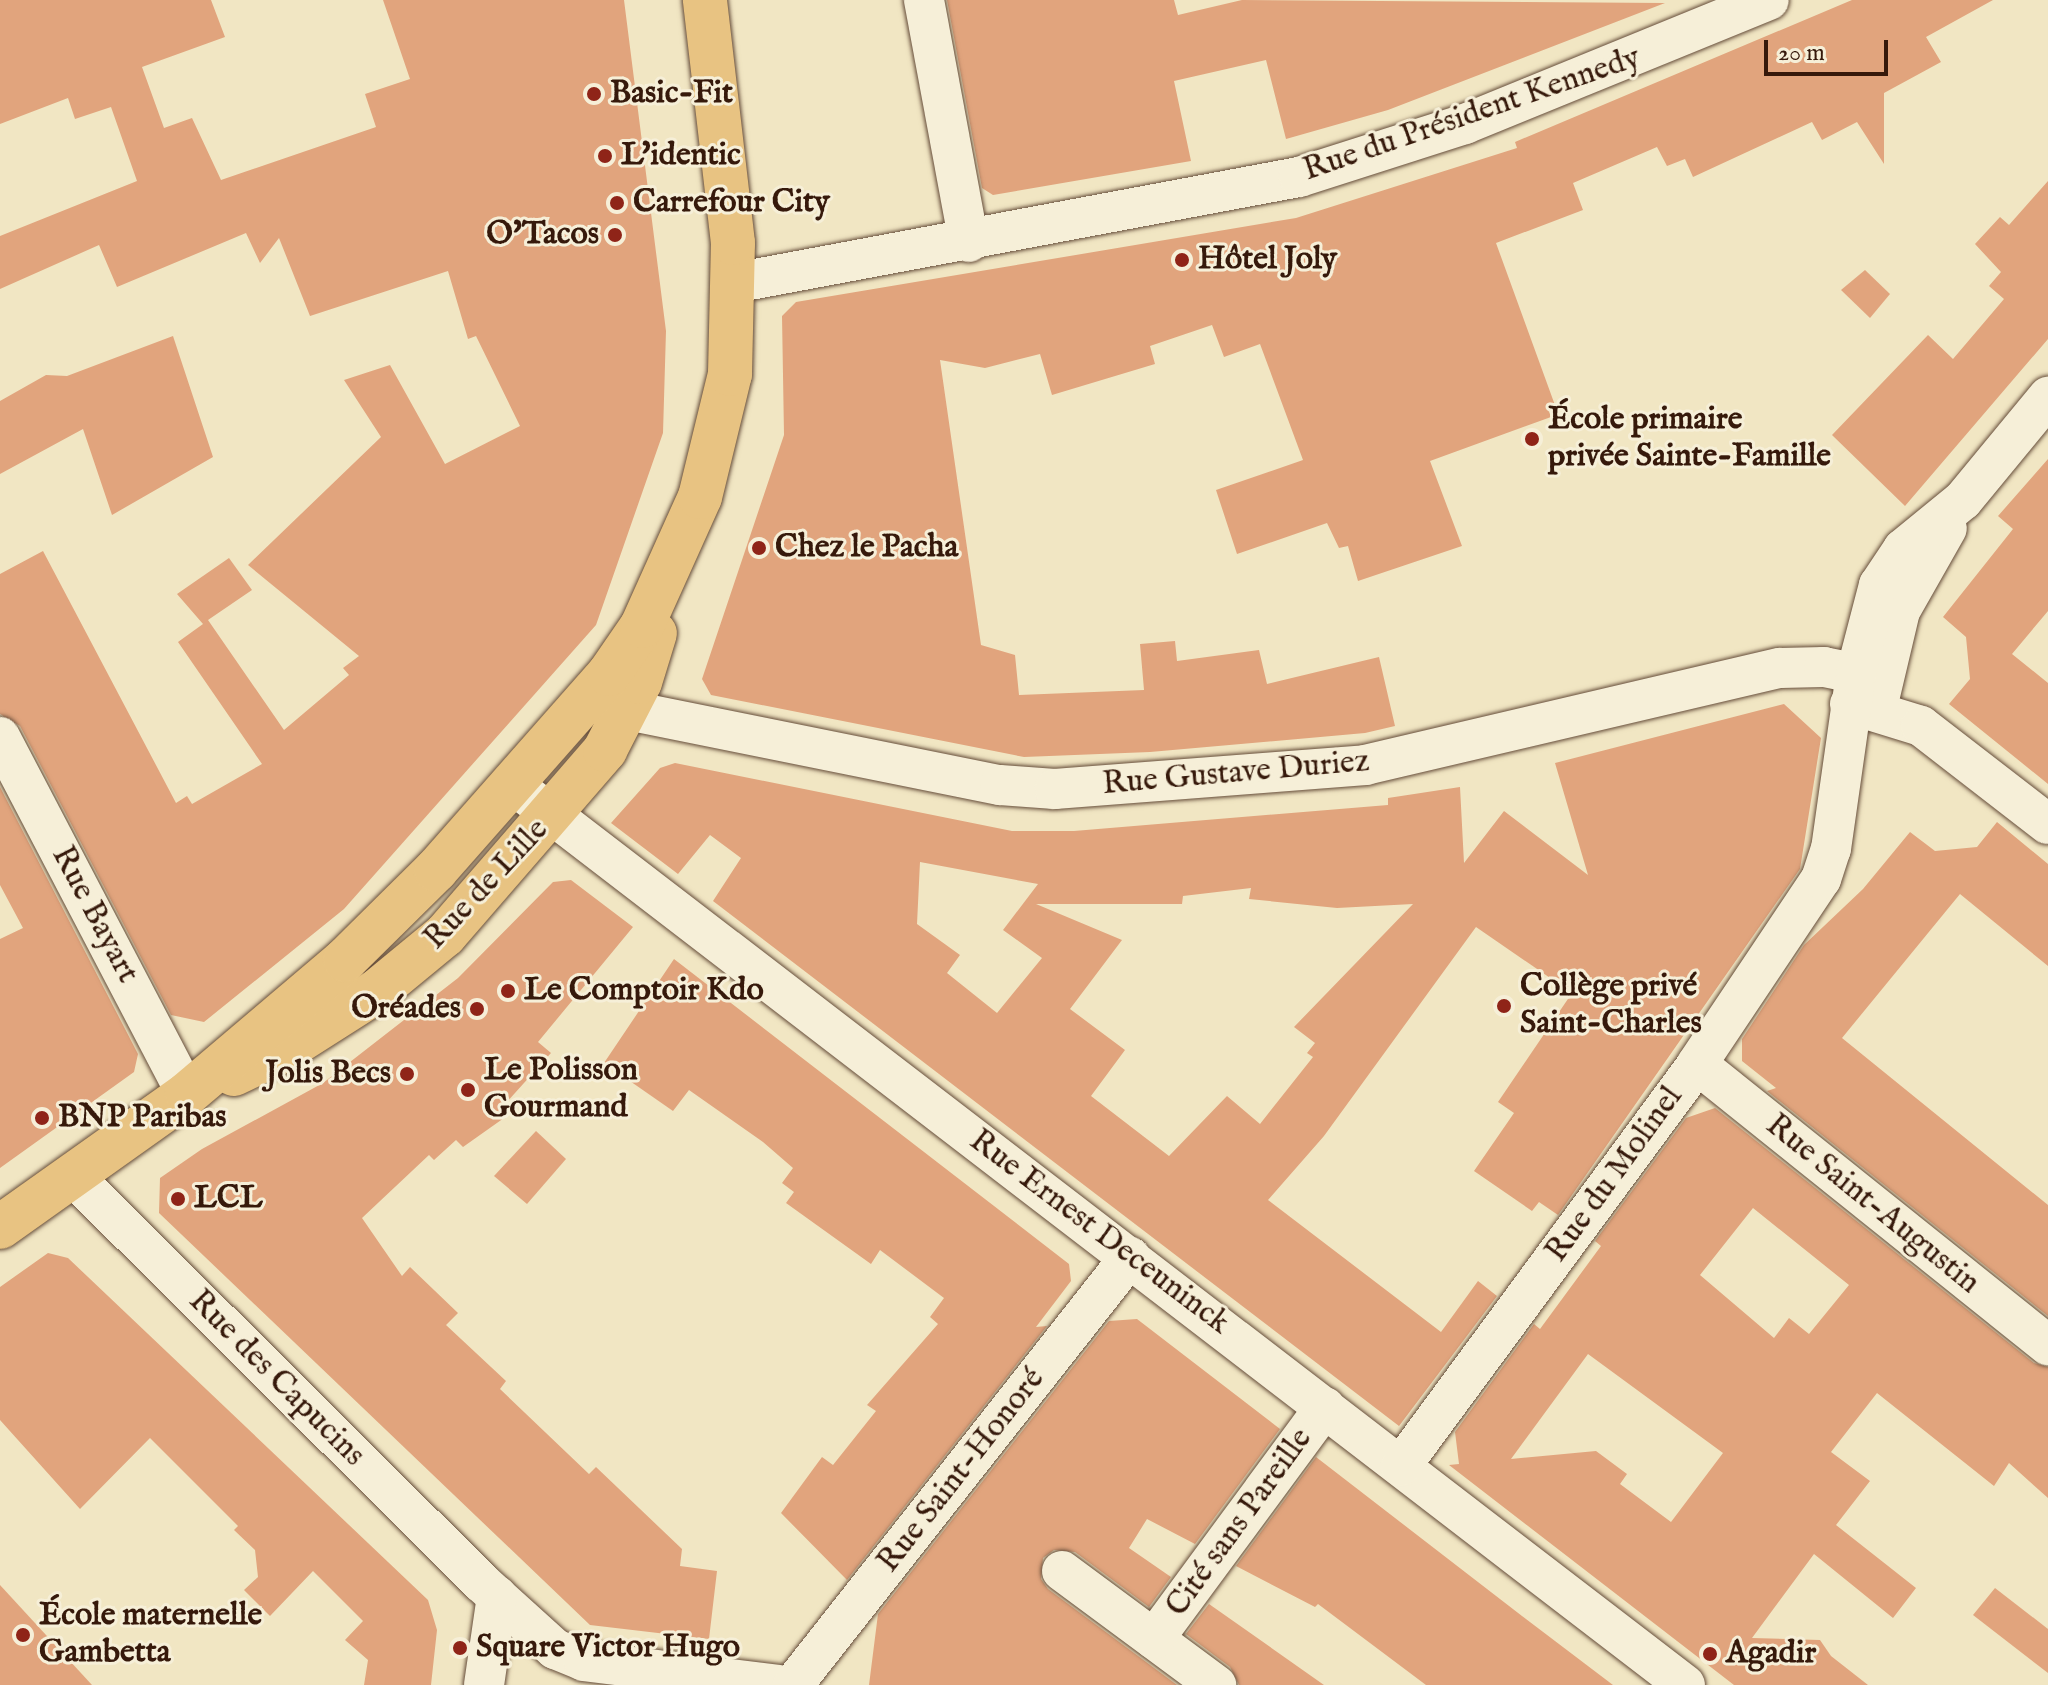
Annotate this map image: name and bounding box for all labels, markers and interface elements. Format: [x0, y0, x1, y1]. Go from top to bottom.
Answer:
scale bar [1768, 24, 1892, 74]
text: 20 m [1778, 38, 1825, 69]
street label: Rue du Président Kennedy [1299, 39, 1645, 191]
place label: Basic-Fit [610, 75, 733, 113]
marker: Basic-Fit [585, 85, 603, 103]
place label: L'identic [621, 137, 741, 175]
marker: L'identic [596, 147, 614, 165]
place label: Carrefour City [633, 184, 830, 222]
marker: Carrefour City [608, 194, 626, 212]
place label: O'Tacos [486, 216, 599, 254]
marker: O'Tacos [606, 226, 624, 244]
place label: Hôtel Joly [1198, 241, 1337, 279]
marker: Hôtel Joly [1173, 251, 1191, 269]
place label: École primaire privée Sainte-Famille [1548, 402, 1831, 477]
marker: École primaire privée Sainte-Famille [1523, 430, 1541, 448]
place label: Chez le Pacha [775, 529, 958, 567]
marker: Chez le Pacha [750, 539, 768, 557]
street label: Rue Gustave Duriez [1101, 743, 1371, 805]
street label: Rue de Lille [417, 812, 557, 958]
street label: Rue Bayart [42, 840, 146, 990]
place label: Collège privé Saint-Charles [1520, 969, 1702, 1044]
place label: Le Comptoir Kdo [524, 972, 764, 1010]
marker: Le Comptoir Kdo [499, 982, 517, 1000]
place label: Oréades [351, 990, 461, 1028]
marker: Collège privé Saint-Charles [1495, 997, 1513, 1015]
marker: Oréades [468, 1000, 486, 1018]
place label: Le Polisson Gourmand [484, 1053, 638, 1128]
place label: Jolis Becs [265, 1055, 391, 1093]
marker: Jolis Becs [398, 1065, 416, 1083]
street label: Rue du Molinel [1538, 1080, 1692, 1270]
marker: Le Polisson Gourmand [459, 1081, 477, 1099]
place label: BNP Paribas [58, 1099, 227, 1137]
street label: Rue Saint-Augustin [1757, 1107, 1987, 1303]
marker: BNP Paribas [33, 1109, 51, 1127]
street label: Rue Ernest Deceuninck [961, 1123, 1237, 1343]
place label: LCL [194, 1180, 262, 1218]
marker: LCL [169, 1190, 187, 1208]
street label: Rue des Capucins [180, 1283, 372, 1475]
street label: Rue Saint-Honoré [870, 1361, 1054, 1581]
street label: Cité sans Pareille [1159, 1421, 1321, 1625]
place label: École maternelle Gambetta [39, 1598, 262, 1673]
marker: École maternelle Gambetta [14, 1626, 32, 1644]
place label: Square Victor Hugo [476, 1629, 740, 1667]
place label: Agadir [1726, 1635, 1816, 1673]
marker: Square Victor Hugo [451, 1639, 469, 1657]
marker: Agadir [1701, 1645, 1719, 1663]

